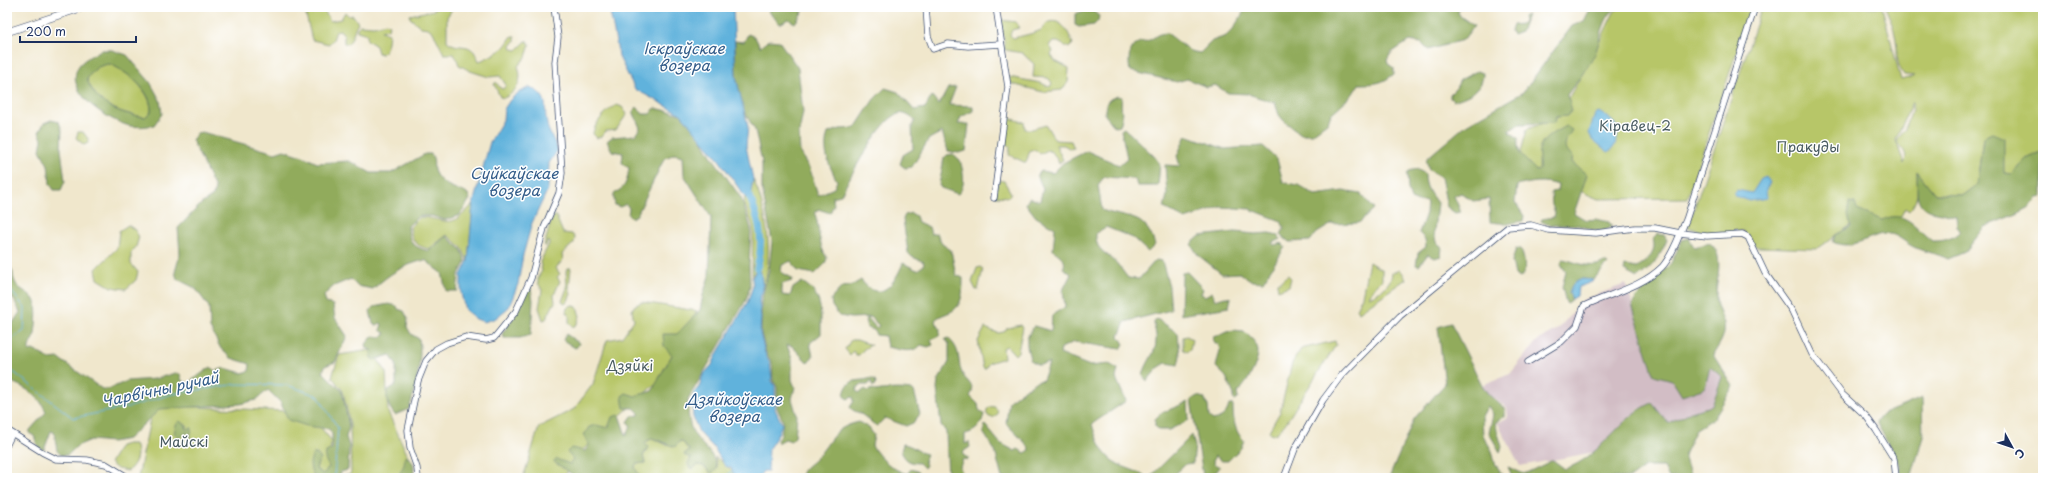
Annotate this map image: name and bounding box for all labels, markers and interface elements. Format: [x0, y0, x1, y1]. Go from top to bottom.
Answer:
scale bar [20, 18, 136, 44]
text: 200 m [26, 22, 66, 40]
water label: Іскраўскае возера [643, 36, 726, 76]
park label: Кіравец-2 [1599, 115, 1671, 136]
park label: Пракуды [1776, 136, 1840, 157]
water label: Суйкаўскае возера [470, 161, 559, 201]
park label: Дзяйкі [606, 355, 653, 376]
water label: Чарвічны ручай [99, 364, 222, 412]
water label: Дзяйкоўскае возера [684, 387, 783, 427]
north arrow [1992, 427, 2032, 467]
park label: Майскі [160, 431, 209, 452]
text: С [2011, 445, 2029, 462]

